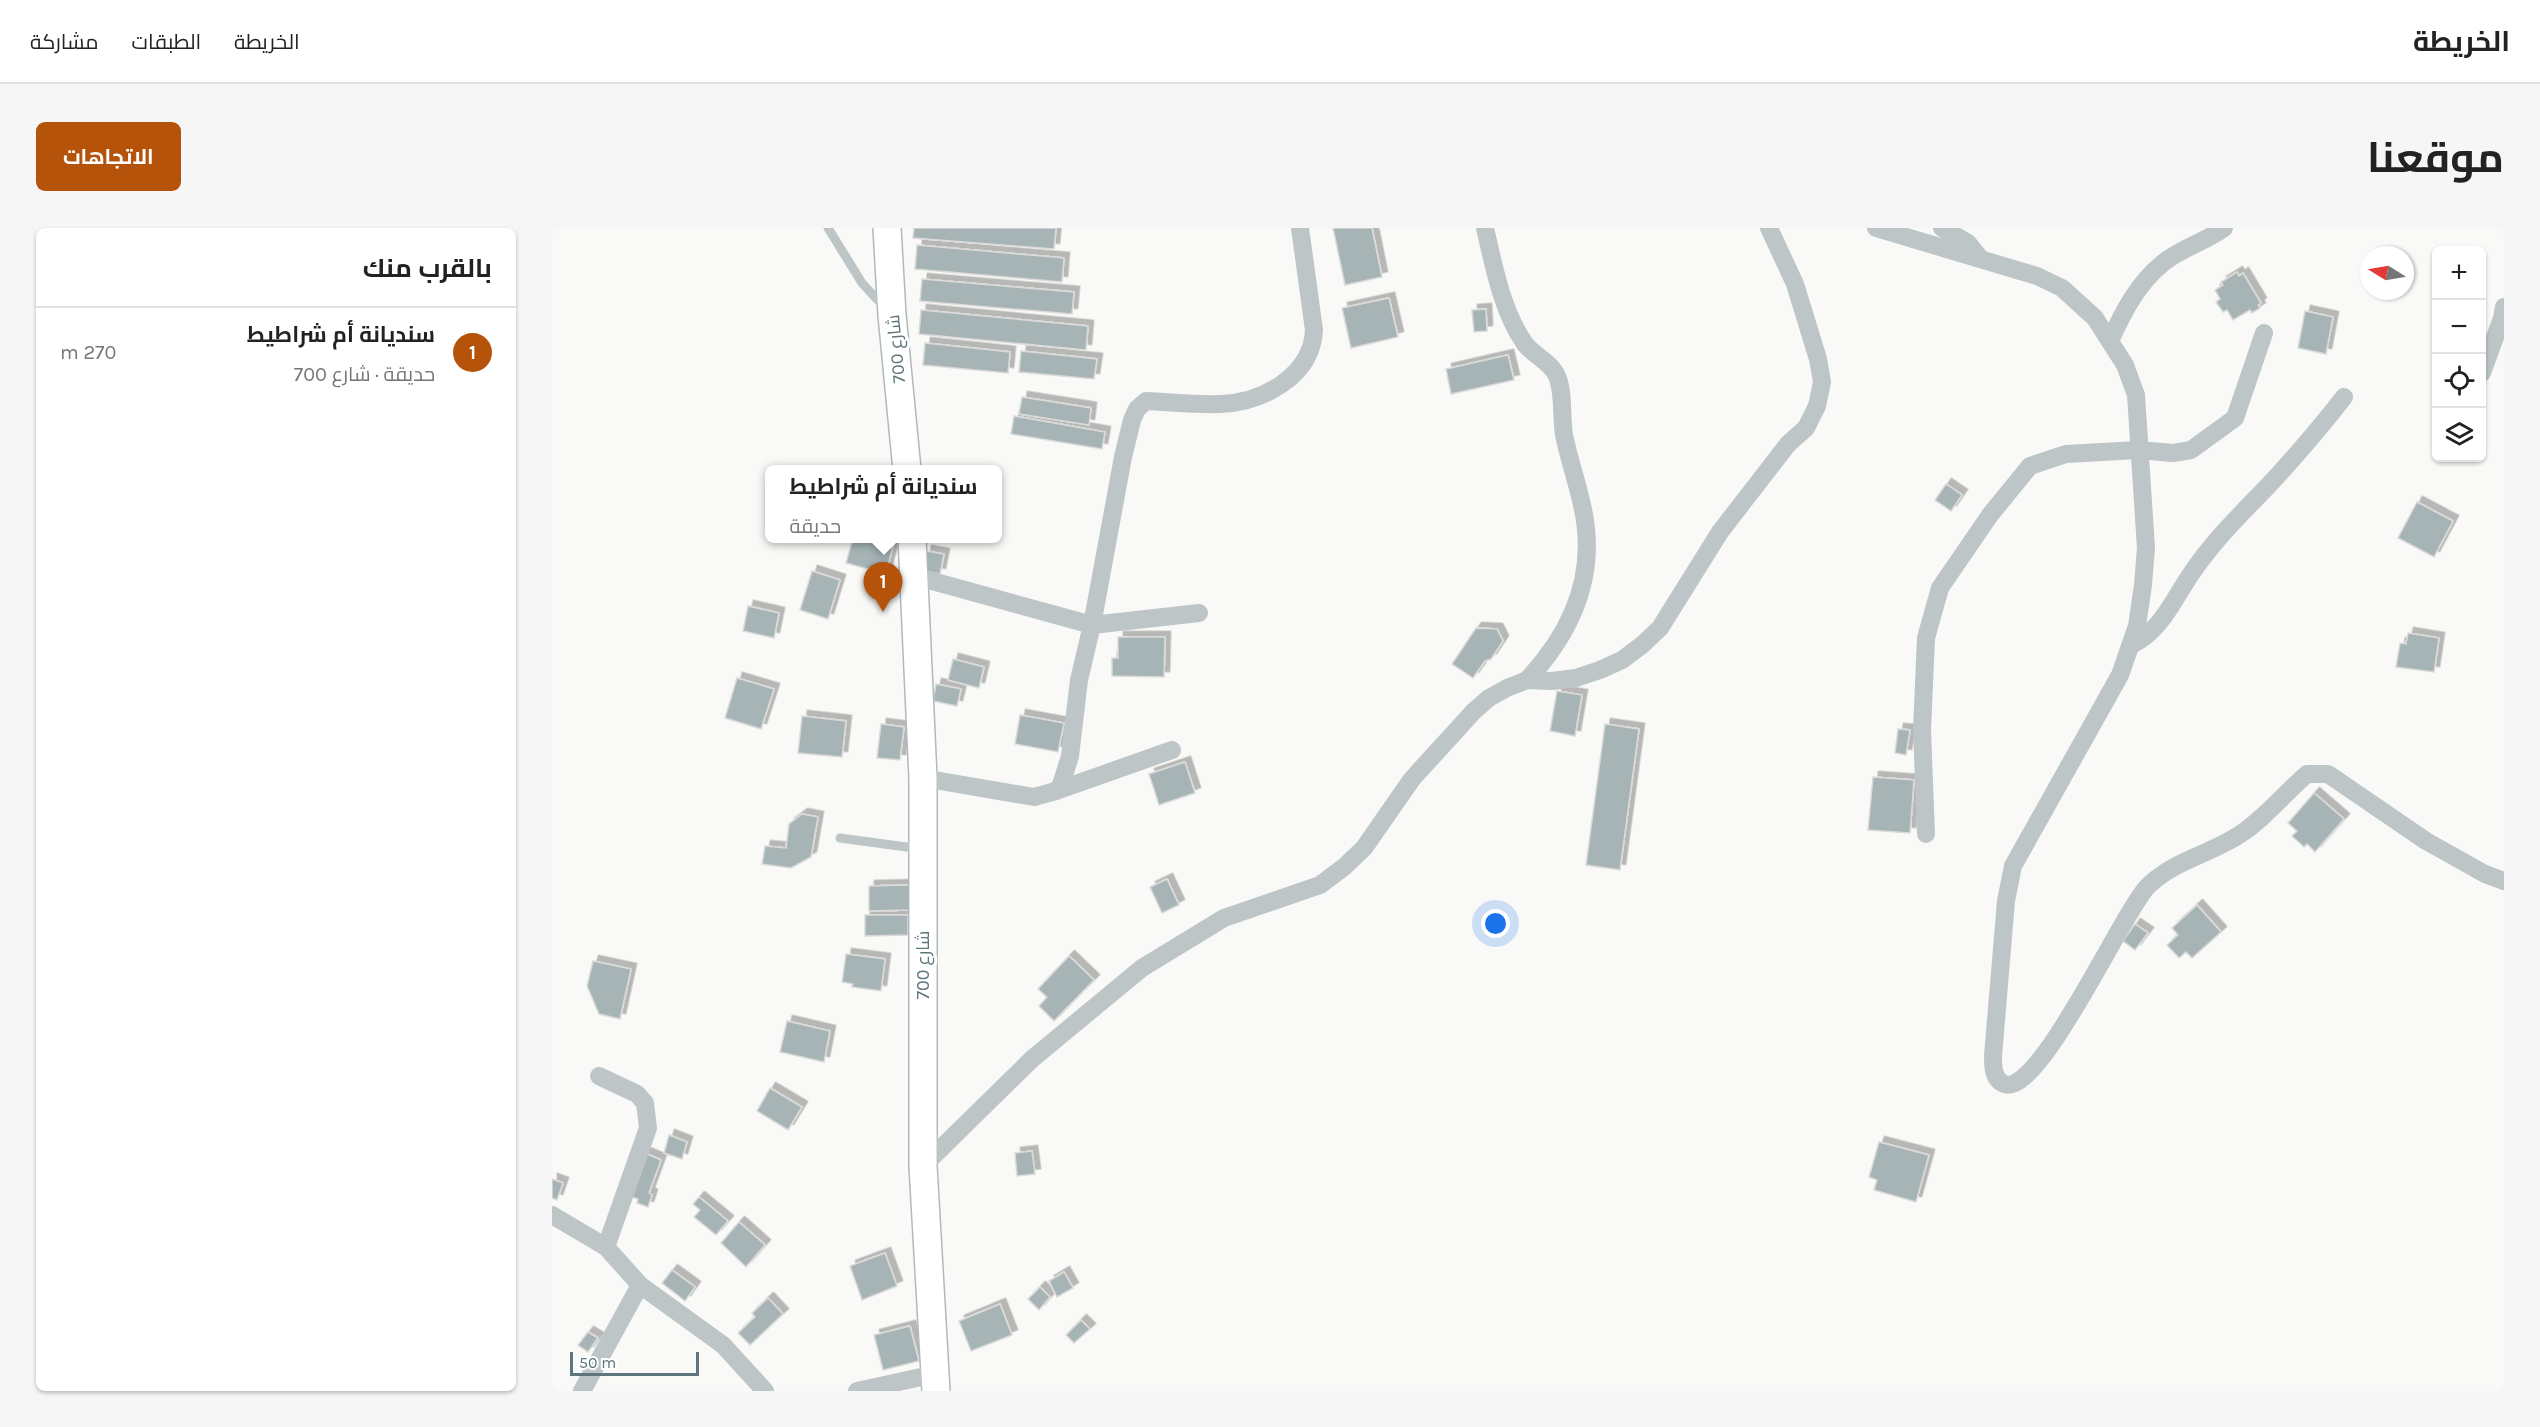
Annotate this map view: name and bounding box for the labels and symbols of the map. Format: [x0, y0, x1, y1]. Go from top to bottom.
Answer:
north arrow [2360, 246, 2414, 300]
street label: شارع 700 [882, 314, 911, 384]
pin: 1 [864, 562, 902, 612]
your location [1481, 909, 1510, 938]
street label: شارع 700 [912, 931, 935, 999]
scale bar [570, 1349, 699, 1376]

